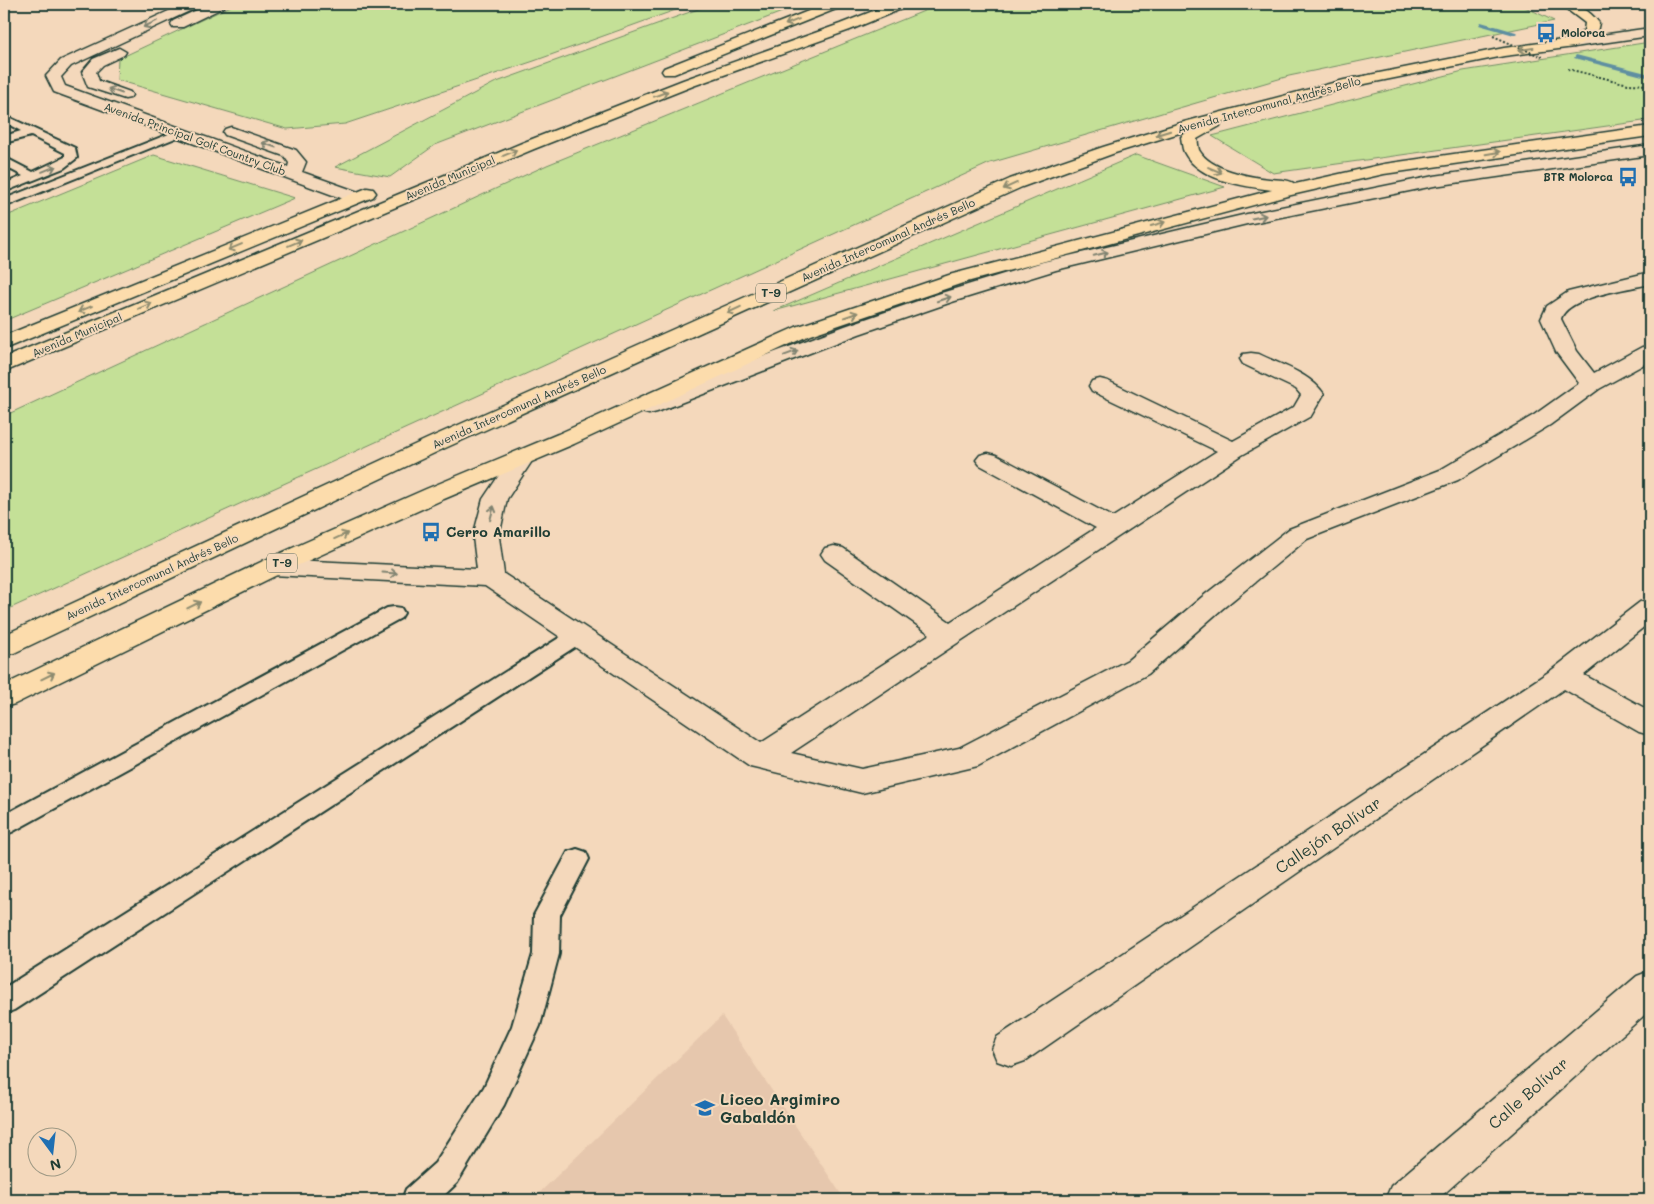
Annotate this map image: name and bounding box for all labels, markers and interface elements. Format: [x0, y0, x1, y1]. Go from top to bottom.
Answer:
one-way arrow [785, 18, 800, 27]
one-way arrow [143, 20, 158, 30]
bus stop icon: Molorca [1535, 22, 1557, 44]
place label: Molorca [1561, 25, 1606, 40]
one-way arrow [1518, 45, 1534, 55]
street label: Avenida Intercomunal Andrés Bello [1176, 73, 1362, 136]
one-way arrow [108, 86, 124, 96]
one-way arrow [653, 89, 668, 98]
street label: Avenida Principal Golf Country Club [102, 99, 288, 178]
one-way arrow [1156, 129, 1172, 139]
one-way arrow [261, 140, 277, 149]
one-way arrow [1485, 147, 1501, 157]
one-way arrow [502, 148, 517, 157]
street label: Avenida Municipal [402, 152, 497, 203]
one-way arrow [41, 164, 56, 174]
bus stop icon: BTR Molorca [1617, 166, 1639, 188]
one-way arrow [1208, 167, 1223, 176]
place label: BTR Molorca [1543, 169, 1613, 184]
one-way arrow [1003, 182, 1018, 192]
street label: Avenida Intercomunal Andrés Bello [798, 194, 978, 285]
one-way arrow [1250, 212, 1266, 221]
one-way arrow [1149, 219, 1165, 229]
one-way arrow [287, 238, 302, 248]
one-way arrow [228, 242, 243, 252]
one-way arrow [1092, 249, 1108, 258]
road number: T-9 [756, 284, 786, 302]
one-way arrow [936, 293, 952, 303]
one-way arrow [137, 301, 152, 311]
one-way arrow [78, 305, 93, 315]
one-way arrow [727, 306, 742, 315]
street label: Avenida Municipal [29, 309, 124, 360]
one-way arrow [843, 309, 859, 319]
one-way arrow [783, 348, 798, 357]
street label: Avenida Intercomunal Andrés Bello [429, 361, 609, 452]
one-way arrow [488, 505, 497, 521]
bus stop icon: Cerro Amarillo [420, 521, 442, 543]
place label: Cerro Amarillo [446, 522, 551, 541]
street label: Avenida Intercomunal Andrés Bello [63, 530, 241, 623]
one-way arrow [333, 531, 348, 541]
road number: T-9 [267, 554, 297, 572]
one-way arrow [382, 568, 398, 578]
one-way arrow [186, 600, 201, 609]
one-way arrow [40, 671, 55, 681]
street label: Callejón Bolívar [1271, 791, 1385, 878]
street label: Calle Bolívar [1483, 1052, 1572, 1133]
place label: Liceo Argimiro Gabaldón [720, 1088, 840, 1127]
school or university icon: Liceo Argimiro Gabaldón [694, 1097, 716, 1119]
north arrow [28, 1126, 78, 1176]
text: N [48, 1154, 63, 1176]

